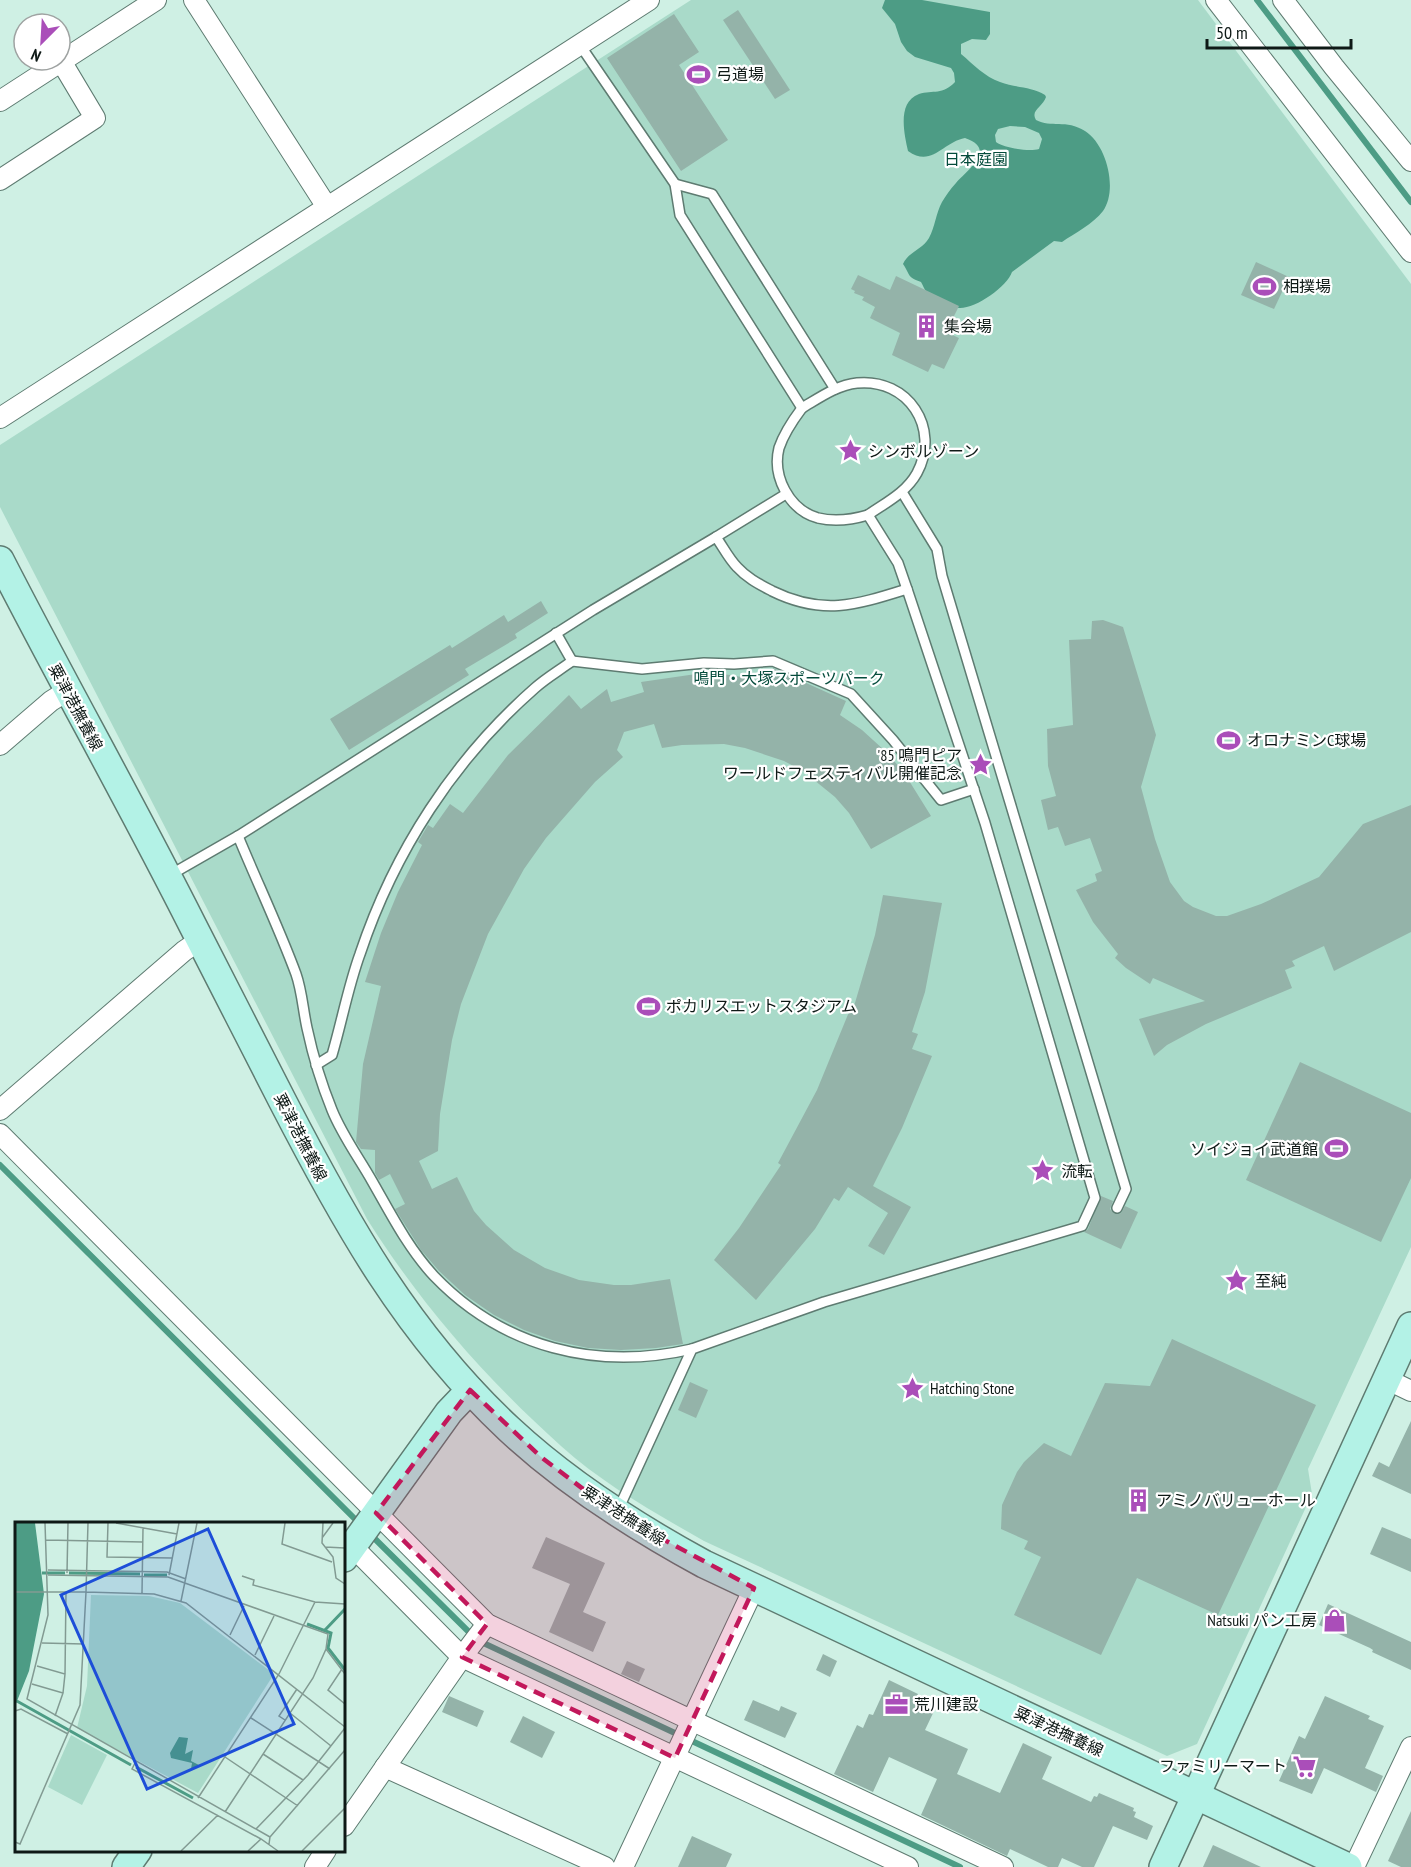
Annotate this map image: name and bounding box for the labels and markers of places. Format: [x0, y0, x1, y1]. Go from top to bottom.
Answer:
sports icon: 弓道場 [685, 61, 711, 87]
place label: 弓道場 [716, 64, 764, 84]
sports icon: 相撲場 [1252, 273, 1278, 299]
place label: 相撲場 [1283, 276, 1331, 296]
building icon: 集会場 [913, 313, 939, 339]
place label: 集会場 [944, 316, 992, 336]
place icon: シンボルゾーン [837, 438, 863, 464]
place label: シンボルゾーン [868, 441, 979, 461]
sports icon: オロナミンC球場 [1216, 727, 1242, 753]
place label: オロナミンC球場 [1247, 730, 1366, 750]
place label: '85 鳴門ピア ワールドフェスティバル開催記念 [723, 745, 962, 783]
place icon: '85 鳴門ピア ワールドフェスティバル開催記念 [967, 751, 993, 777]
sports icon: ポカリスエットスタジアム [635, 993, 661, 1019]
place label: ポカリスエットスタジアム [666, 996, 857, 1016]
sports icon: ソイジョイ武道館 [1323, 1136, 1349, 1162]
place label: ソイジョイ武道館 [1190, 1139, 1318, 1159]
place icon: 流転 [1030, 1158, 1056, 1184]
place label: 流転 [1061, 1161, 1093, 1181]
place icon: 至純 [1224, 1268, 1250, 1294]
place label: 至純 [1255, 1271, 1287, 1291]
place icon: Hatching Stone [899, 1375, 925, 1401]
place label: Hatching Stone [930, 1378, 1014, 1398]
building icon: アミノバリューホール [1125, 1487, 1151, 1513]
place label: アミノバリューホール [1156, 1490, 1316, 1510]
shop icon: Natsuki パン工房 [1322, 1607, 1348, 1633]
place label: Natsuki パン工房 [1207, 1610, 1317, 1630]
office icon: 荒川建設 [883, 1691, 909, 1717]
place label: 荒川建設 [914, 1694, 978, 1714]
supermarket icon: ファミリーマート [1292, 1753, 1318, 1779]
place label: ファミリーマート [1159, 1756, 1287, 1776]

